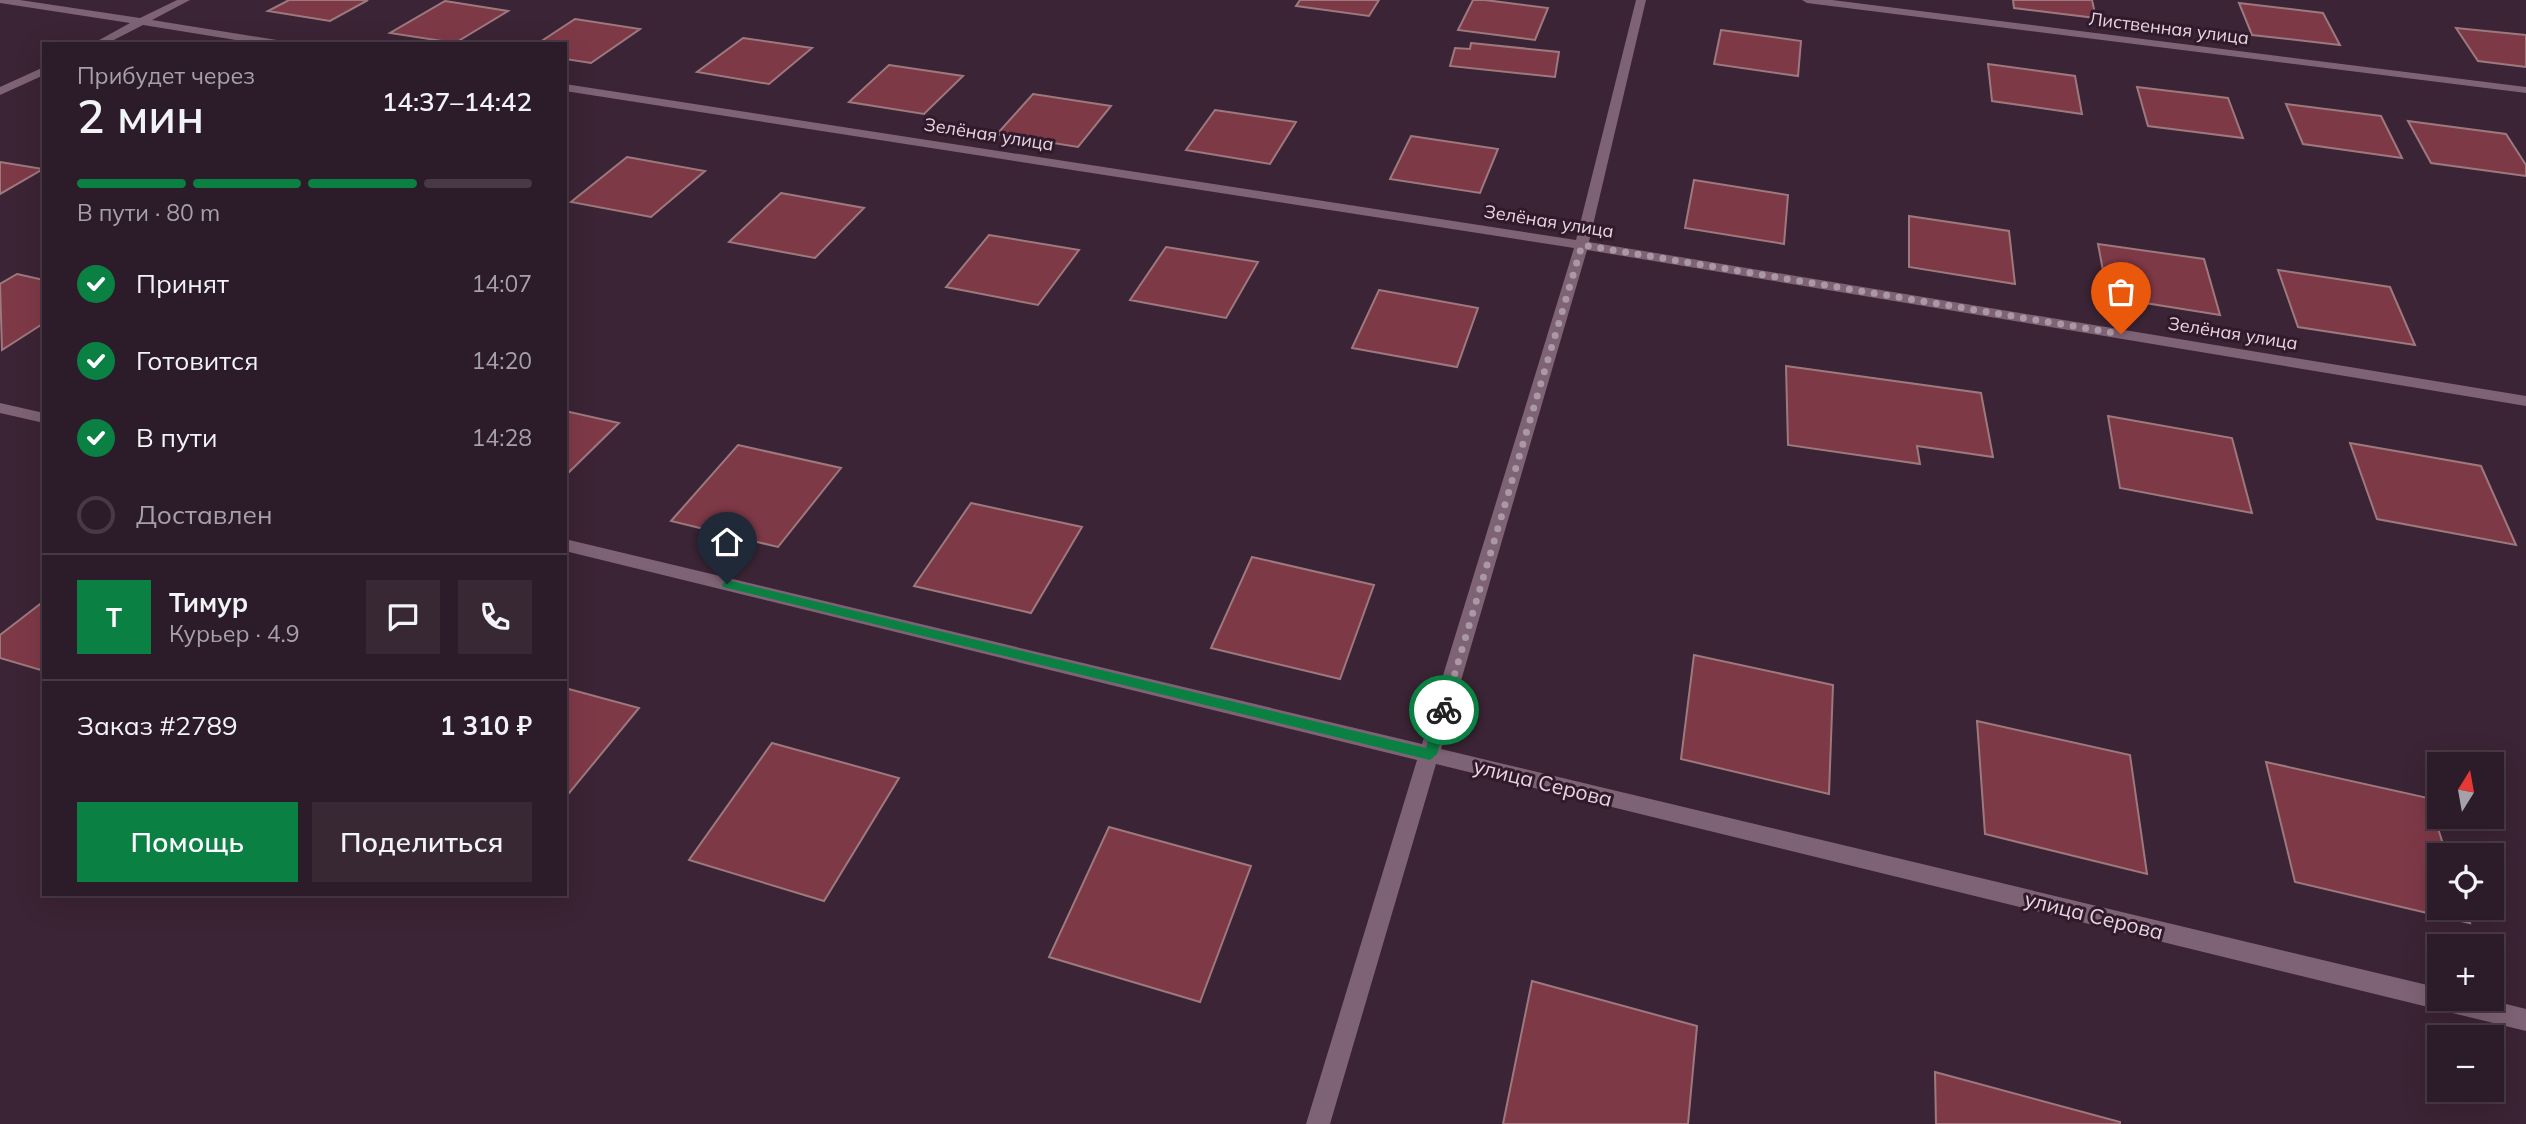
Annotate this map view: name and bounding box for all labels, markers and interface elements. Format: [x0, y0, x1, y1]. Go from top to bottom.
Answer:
street label: Лиственная улица [2088, 7, 2250, 49]
text: Прибудет через [77, 61, 255, 90]
text: 14:37–14:42 [382, 85, 532, 118]
text: 2 мин [77, 87, 204, 145]
street label: Зелёная улица [922, 112, 1056, 156]
text: В пути · 80 m [77, 198, 220, 227]
street label: Зелёная улица [1482, 199, 1616, 243]
pin [2091, 262, 2151, 334]
icon: check [77, 265, 115, 303]
text: Принят [136, 267, 229, 300]
text: 14:07 [472, 269, 532, 298]
icon: bag [2102, 273, 2140, 311]
street label: Зелёная улица [2166, 311, 2300, 355]
icon: check [77, 342, 115, 380]
text: Готовится [136, 344, 259, 377]
text: 14:20 [472, 346, 532, 375]
icon: check [77, 419, 115, 457]
text: В пути [136, 421, 217, 454]
text: 14:28 [472, 423, 532, 452]
text: Доставлен [136, 498, 273, 531]
pin [697, 512, 757, 584]
icon: home [708, 523, 746, 561]
button: chat [366, 580, 440, 654]
button: phone [458, 580, 532, 654]
text: Тимур [169, 586, 248, 619]
text: Т [106, 601, 122, 634]
text: Курьер · 4.9 [169, 619, 300, 648]
courier [1409, 675, 1479, 745]
icon: bike [1425, 691, 1463, 729]
text: Заказ #2789 [77, 709, 238, 742]
text: 1 310 ₽ [440, 709, 532, 742]
street label: улица Серова [1471, 752, 1615, 812]
north arrow [2427, 752, 2504, 830]
map controls [2427, 752, 2504, 1102]
button: Помощь [77, 802, 298, 882]
button: Поделиться [312, 802, 532, 882]
button: locate [2427, 843, 2504, 920]
street label: улица Серова [2022, 885, 2166, 945]
button: + [2427, 934, 2504, 1011]
button: − [2427, 1025, 2504, 1102]

